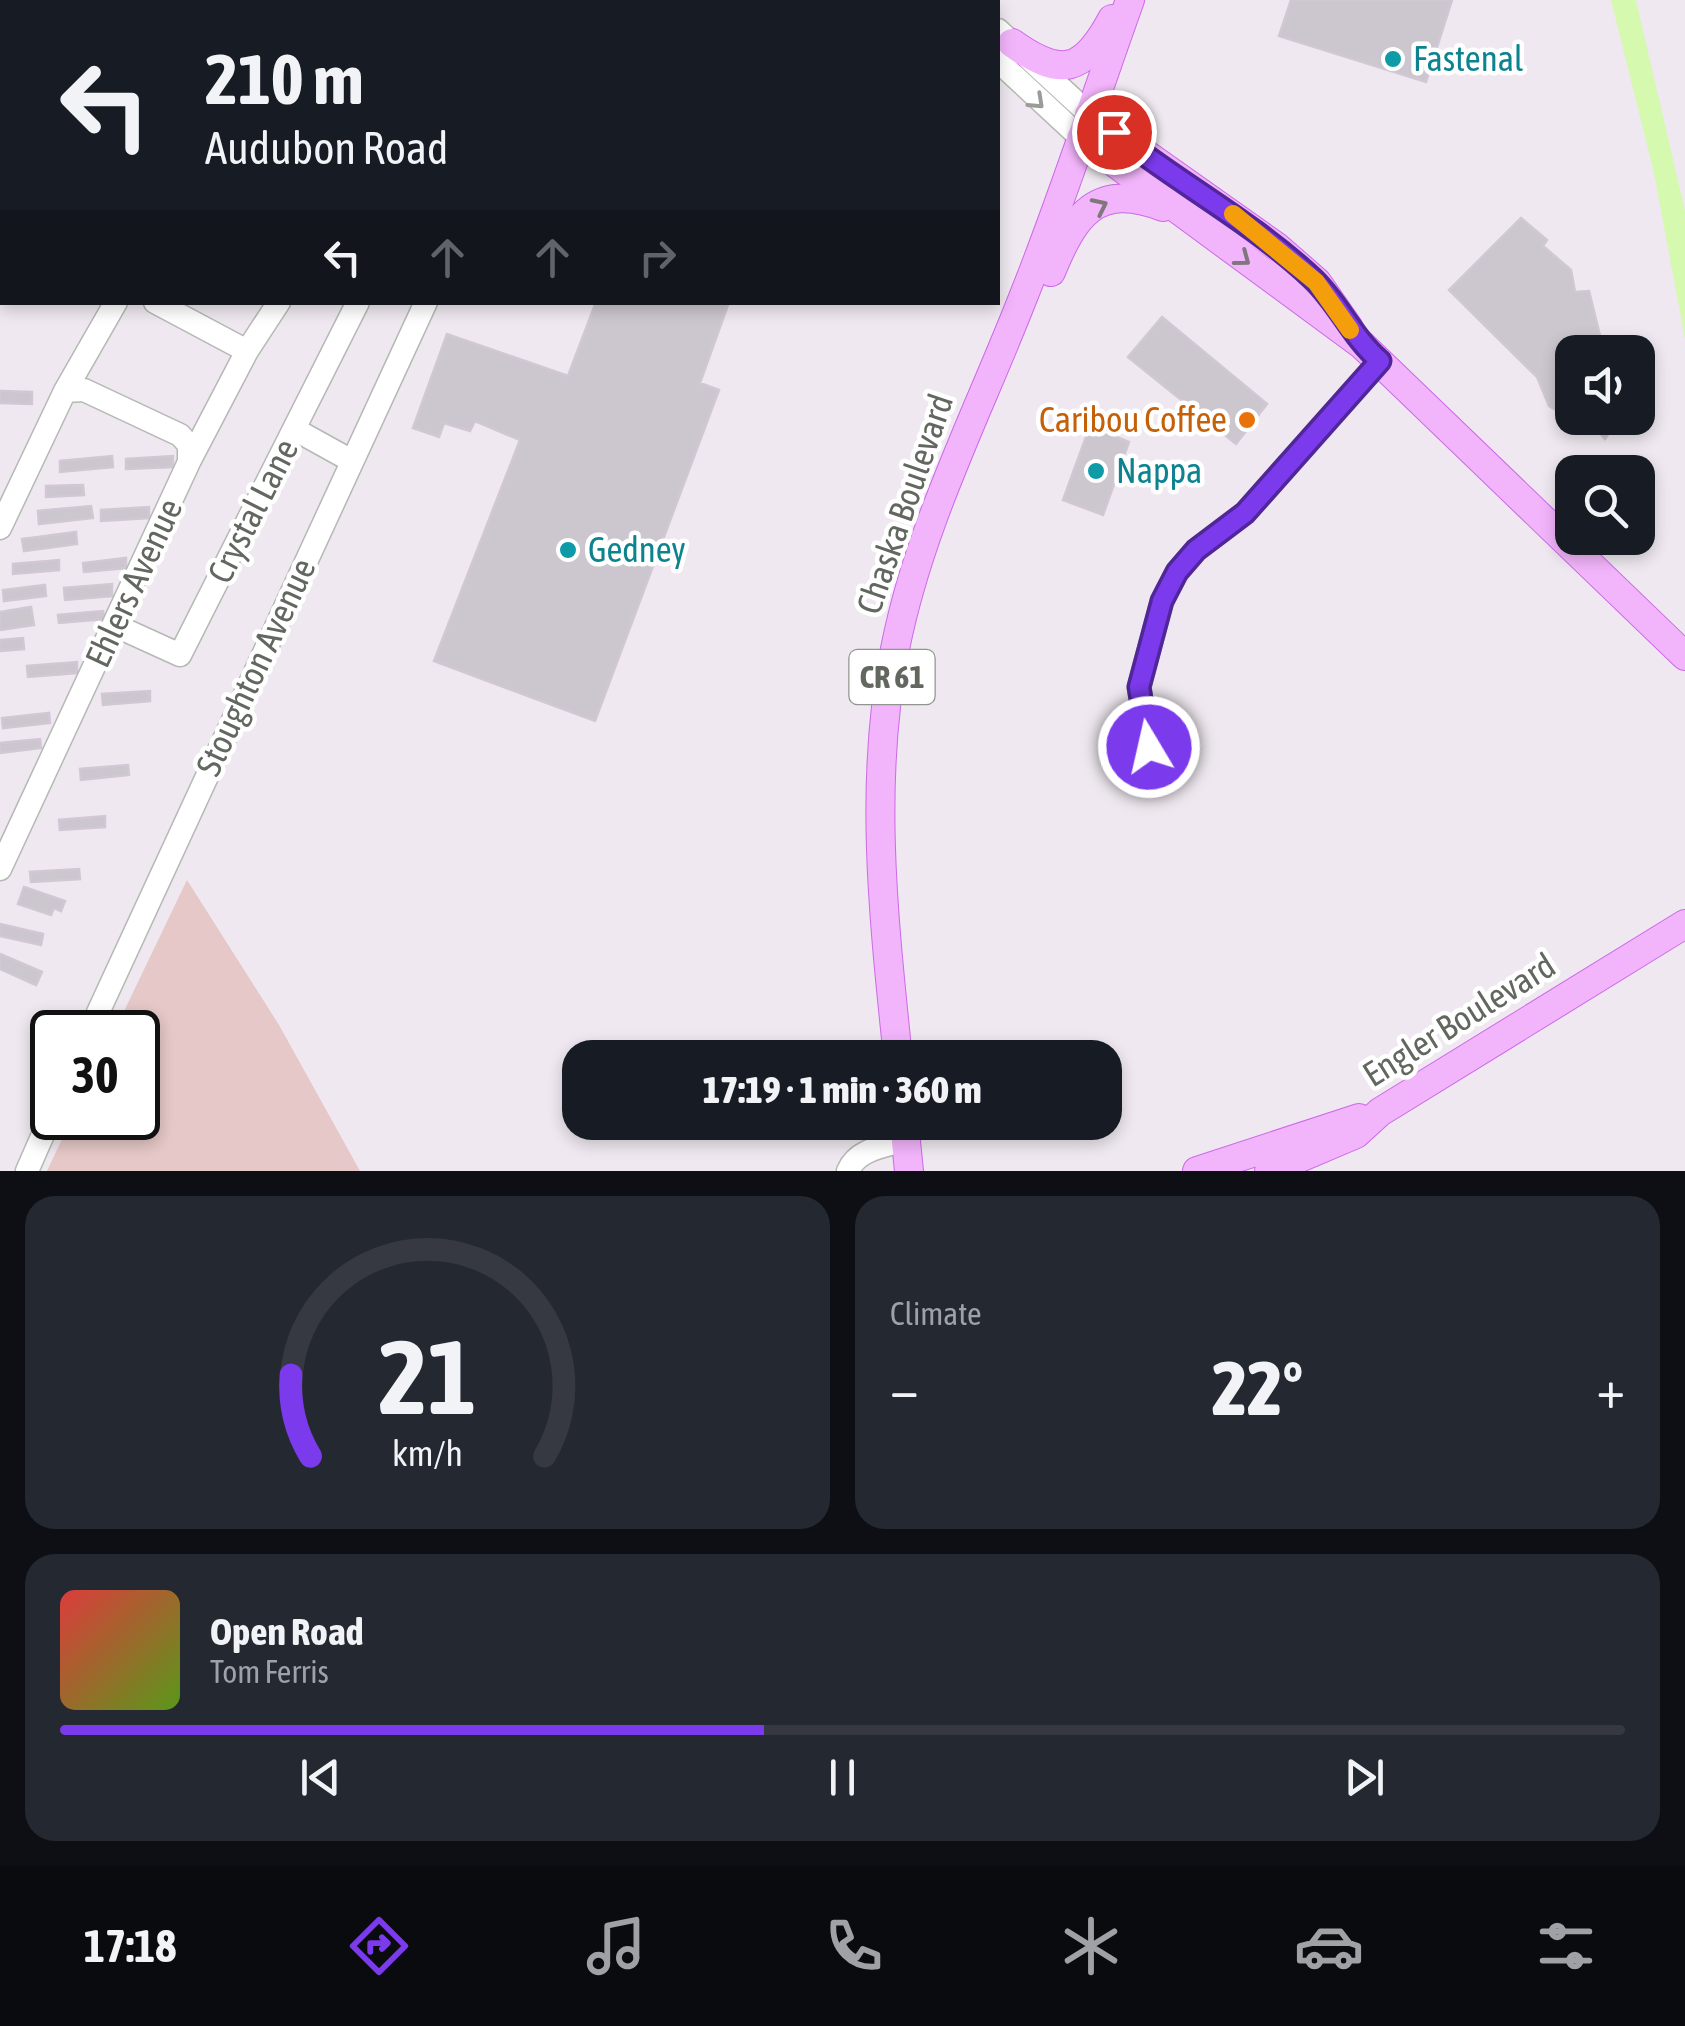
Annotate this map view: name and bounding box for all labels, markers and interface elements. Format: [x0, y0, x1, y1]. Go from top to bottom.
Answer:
place label: Fastenal [1413, 38, 1523, 78]
text: 210 m [205, 39, 364, 119]
icon: left [40, 40, 170, 170]
marker: Fastenal [1382, 48, 1404, 70]
one-way arrow [1025, 90, 1044, 108]
pin [1072, 90, 1157, 175]
icon: arrive [1087, 105, 1142, 160]
text: Audubon Road [205, 122, 448, 174]
one-way arrow [1090, 198, 1108, 218]
icon: left [315, 230, 370, 285]
icon: ahead [420, 230, 475, 285]
icon: ahead [525, 230, 580, 285]
icon: right [630, 230, 685, 285]
one-way arrow [1232, 247, 1250, 264]
map controls [1555, 335, 1655, 555]
button: sound [1555, 335, 1655, 435]
street label: Chaska Boulevard [848, 389, 960, 619]
place label: Caribou Coffee [1039, 399, 1227, 439]
marker: Caribou Coffee [1236, 409, 1258, 431]
street label: Crystal Lane [199, 432, 305, 589]
place label: Nappa [1116, 450, 1202, 490]
button: search [1555, 455, 1655, 555]
marker: Nappa [1085, 460, 1107, 482]
street label: Ehlers Avenue [77, 492, 189, 673]
place label: Gedney [588, 529, 686, 569]
marker: Gedney [557, 539, 579, 561]
street label: Stoughton Avenue [187, 552, 323, 781]
road number: CR 61 [850, 650, 934, 704]
position arrow [1097, 695, 1201, 799]
street label: Engler Boulevard [1355, 944, 1562, 1094]
speed limit sign: 30 [30, 1010, 160, 1140]
text: 17:19 · 1 min · 360 m [702, 1068, 982, 1111]
text: Climate [890, 1295, 982, 1332]
text: 21 [379, 1317, 476, 1436]
text: 22° [1212, 1345, 1303, 1431]
text: − [890, 1357, 919, 1420]
text: + [1596, 1357, 1625, 1420]
text: km/h [392, 1433, 463, 1474]
text: Open Road [210, 1610, 364, 1653]
text: Tom Ferris [210, 1653, 329, 1690]
icon: previous [293, 1750, 348, 1805]
icon: pause [815, 1750, 870, 1805]
icon: next [1337, 1750, 1392, 1805]
icon: directions [344, 1911, 414, 1981]
icon: music [581, 1911, 651, 1981]
icon: phone [819, 1911, 889, 1981]
icon: climate [1056, 1911, 1126, 1981]
icon: car [1294, 1911, 1364, 1981]
icon: filters [1531, 1911, 1601, 1981]
text: 17:18 [84, 1920, 176, 1972]

